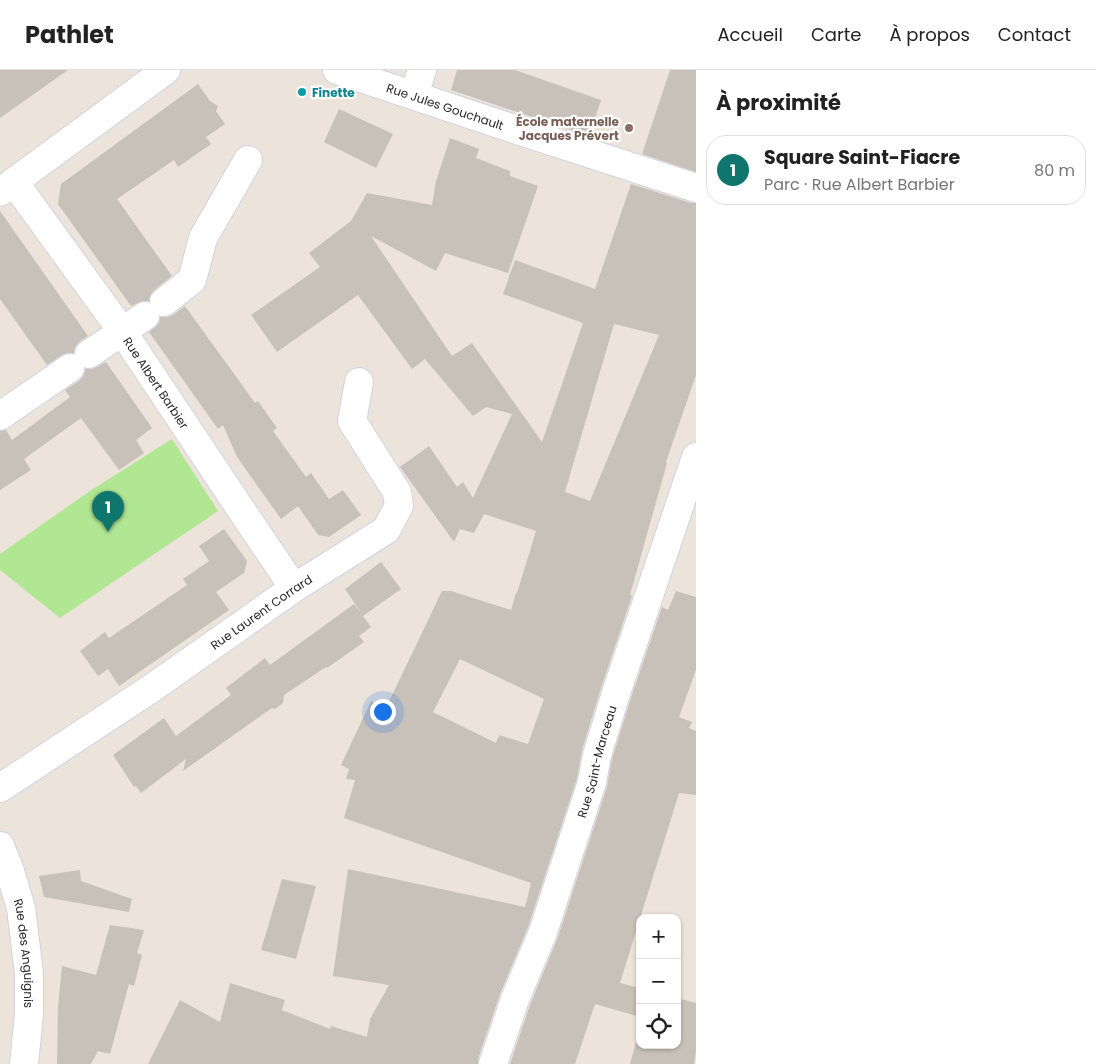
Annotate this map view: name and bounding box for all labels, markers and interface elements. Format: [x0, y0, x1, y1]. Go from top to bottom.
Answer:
text: Pathlet [25, 18, 114, 51]
text: Accueil [717, 22, 783, 47]
text: Carte [811, 22, 861, 47]
text: À propos [889, 22, 970, 47]
text: Contact [998, 22, 1071, 47]
street label: Rue Jules Gouchault [384, 79, 506, 133]
place label: Finette [312, 84, 355, 101]
marker: Finette [296, 86, 308, 98]
text: À proximité [716, 88, 841, 117]
place label: École maternelle Jacques Prévert [516, 113, 620, 144]
marker: École maternelle Jacques Prévert [623, 122, 635, 134]
text: Square Saint-Fiacre [764, 144, 960, 171]
text: 1 [730, 159, 736, 182]
text: 80 m [1034, 159, 1075, 182]
text: Parc · Rue Albert Barbier [764, 173, 955, 196]
street label: Rue Albert Barbier [120, 333, 194, 432]
pin: 1 [92, 491, 124, 532]
street label: Rue Laurent Corrard [207, 570, 315, 653]
your location [370, 699, 396, 725]
street label: Rue Saint-Marceau [572, 703, 620, 820]
street label: Rue des Anguignis [10, 896, 38, 1008]
map controls [636, 914, 681, 1049]
button: + [636, 914, 681, 959]
button: − [636, 959, 681, 1004]
button: locate [636, 1004, 681, 1049]

